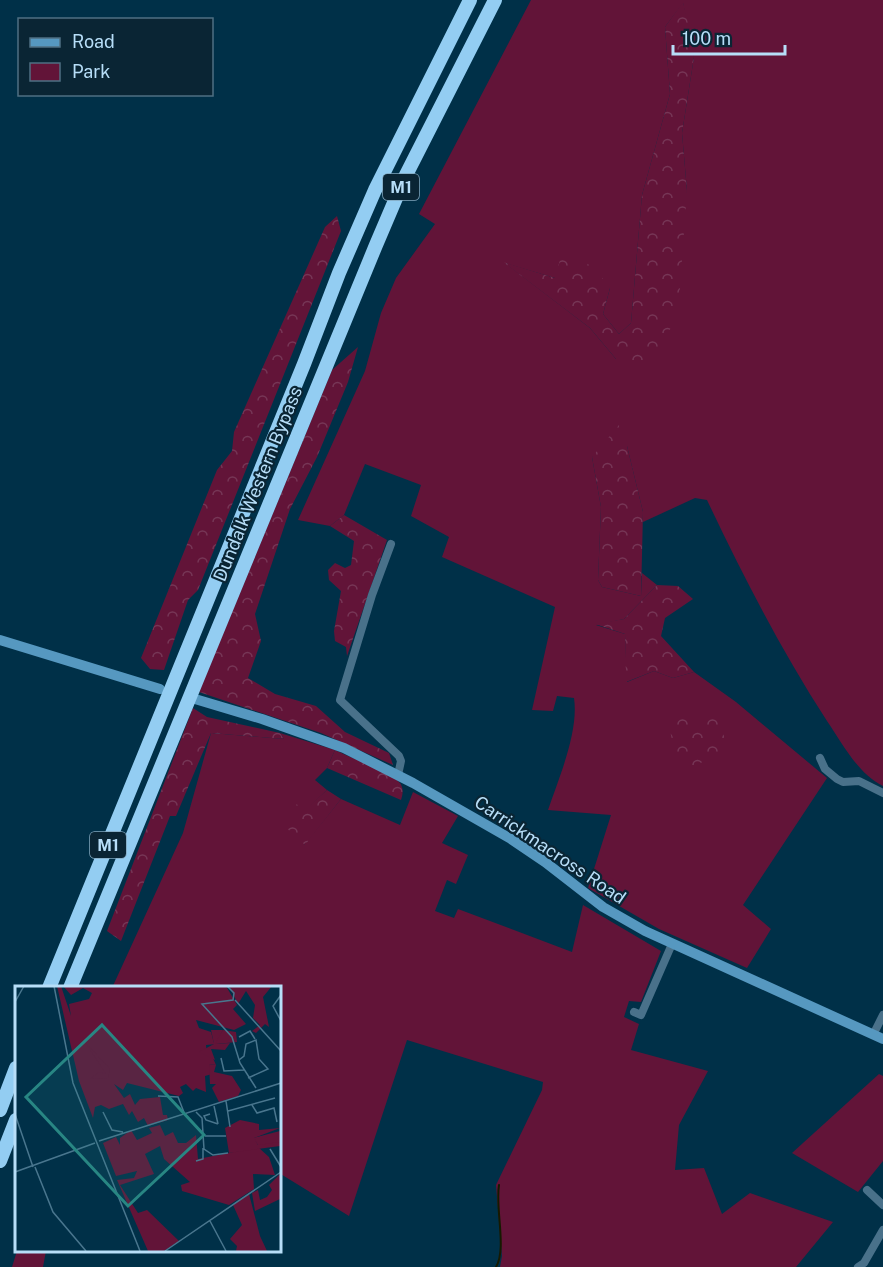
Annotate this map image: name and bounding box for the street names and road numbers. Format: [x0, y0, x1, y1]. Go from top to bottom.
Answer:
road number: M1 [383, 174, 419, 200]
street label: Dundalk Western Bypass [209, 383, 306, 584]
street label: Carrickmacross Road [471, 791, 630, 908]
road number: M1 [90, 832, 126, 858]

